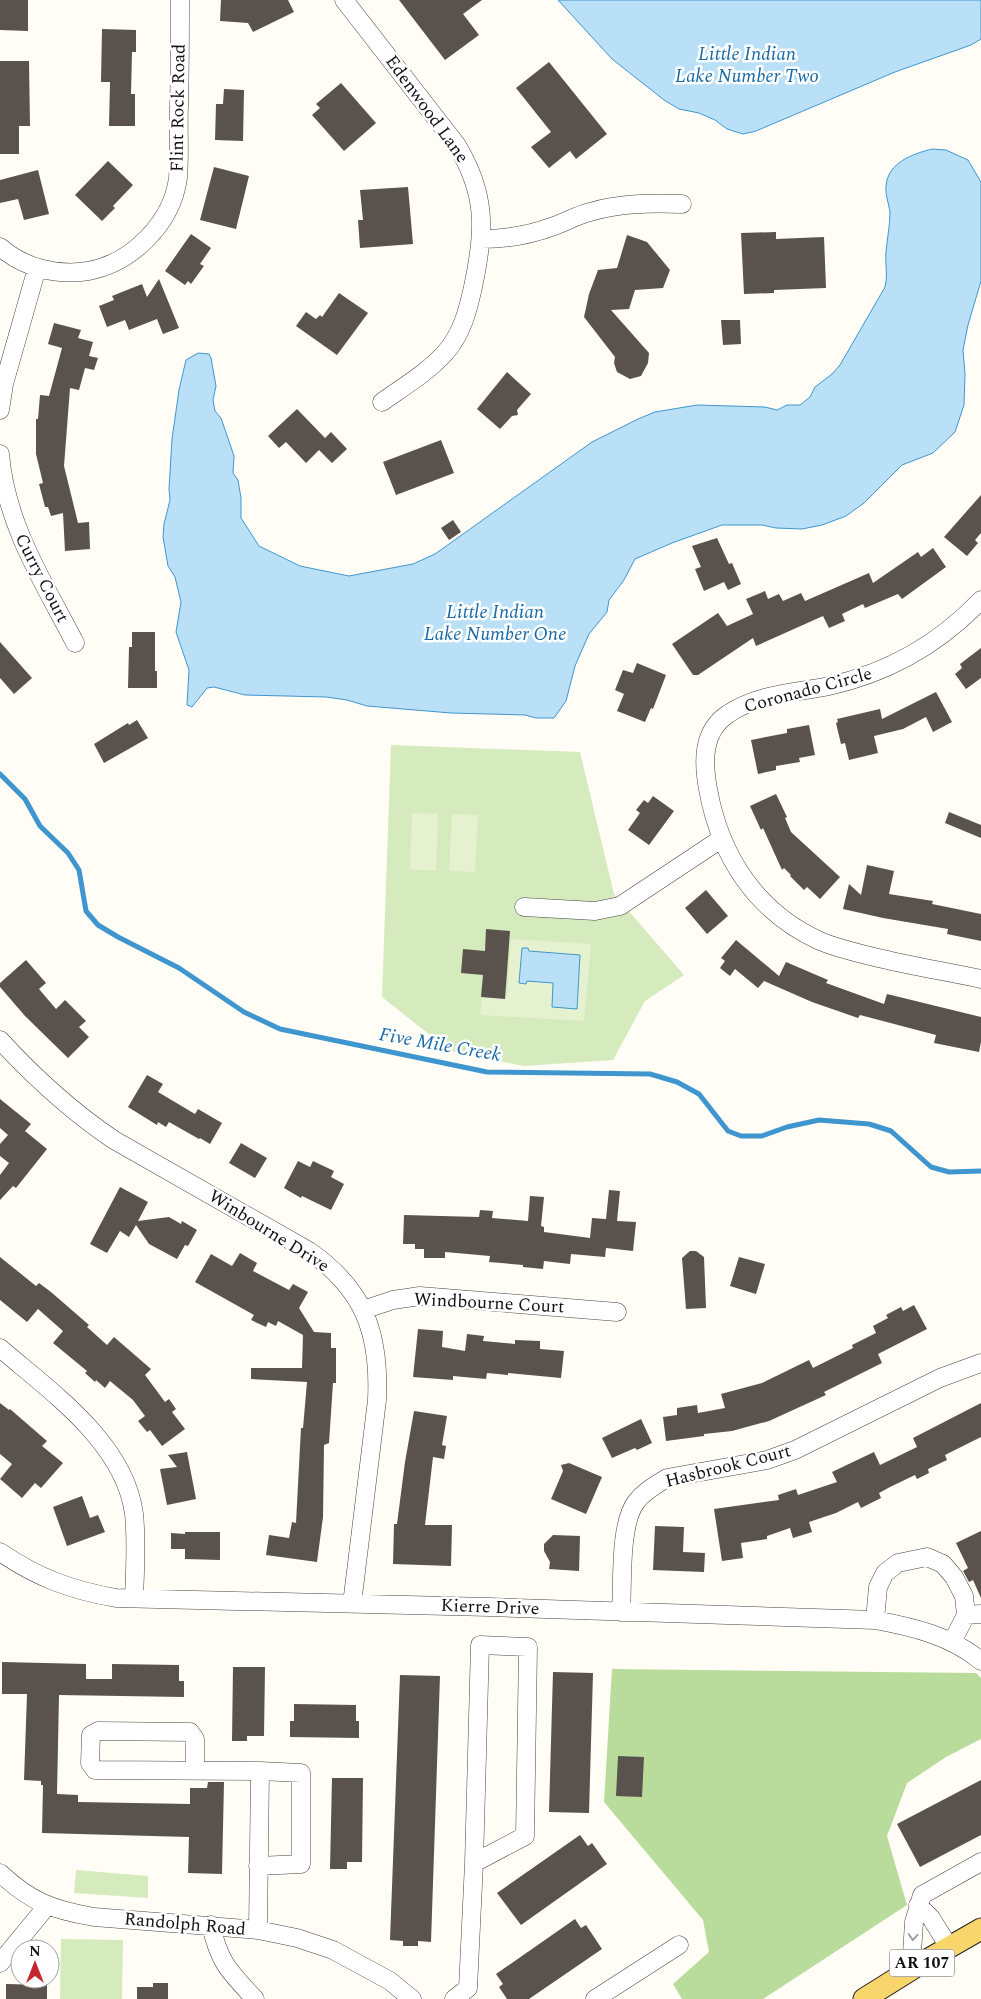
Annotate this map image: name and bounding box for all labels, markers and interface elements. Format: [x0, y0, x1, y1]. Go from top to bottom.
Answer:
water label: Little Indian Lake Number Two [675, 40, 819, 91]
street label: Flint Rock Road [163, 44, 193, 172]
street label: Edenwood Lane [378, 49, 476, 169]
street label: Curry Court [8, 529, 76, 627]
water label: Little Indian Lake Number One [424, 598, 566, 649]
street label: Coronado Circle [741, 660, 875, 720]
water label: Five Mile Creek [377, 1020, 503, 1070]
street label: Winbourne Drive [203, 1183, 335, 1279]
street label: Windbourne Court [413, 1286, 565, 1320]
street label: Hasbrook Court [662, 1437, 794, 1495]
street label: Kierre Drive [440, 1592, 540, 1622]
street label: Randolph Road [123, 1905, 247, 1943]
one-way arrow [908, 1933, 919, 1941]
north arrow [10, 1939, 60, 1989]
text: N [29, 1941, 41, 1962]
road number: AR 107 [890, 1950, 954, 1976]

